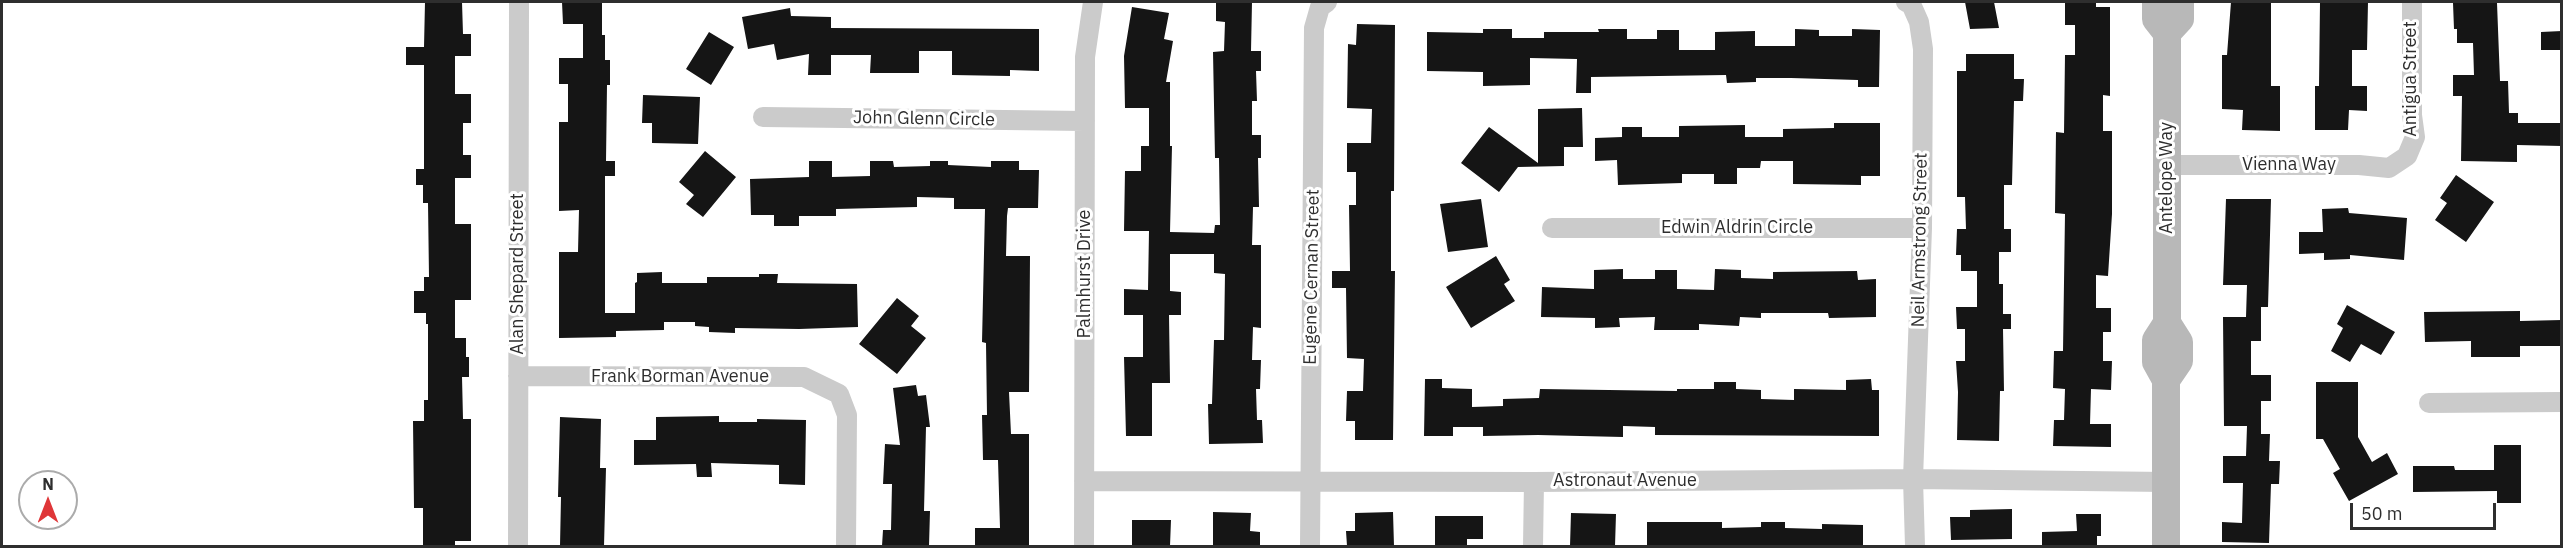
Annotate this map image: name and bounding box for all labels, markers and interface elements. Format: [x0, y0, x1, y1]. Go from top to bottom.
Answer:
street label: Antigua Street [2400, 21, 2422, 137]
street label: John Glenn Circle [853, 107, 995, 131]
street label: Antelope Way [2156, 122, 2178, 234]
street label: Neil Armstrong Street [1908, 152, 1932, 328]
street label: Vienna Way [2242, 154, 2336, 176]
street label: Eugene Cernan Street [1300, 189, 1324, 365]
street label: Alan Shepard Street [507, 193, 529, 355]
street label: Palmhurst Drive [1074, 210, 1096, 338]
street label: Edwin Aldrin Circle [1661, 217, 1813, 239]
street label: Frank Borman Avenue [591, 366, 769, 388]
north arrow [18, 470, 78, 530]
street label: Astronaut Avenue [1553, 470, 1697, 492]
text: N [42, 474, 54, 494]
scale bar [2353, 491, 2498, 529]
text: 50 m [2361, 502, 2403, 525]

